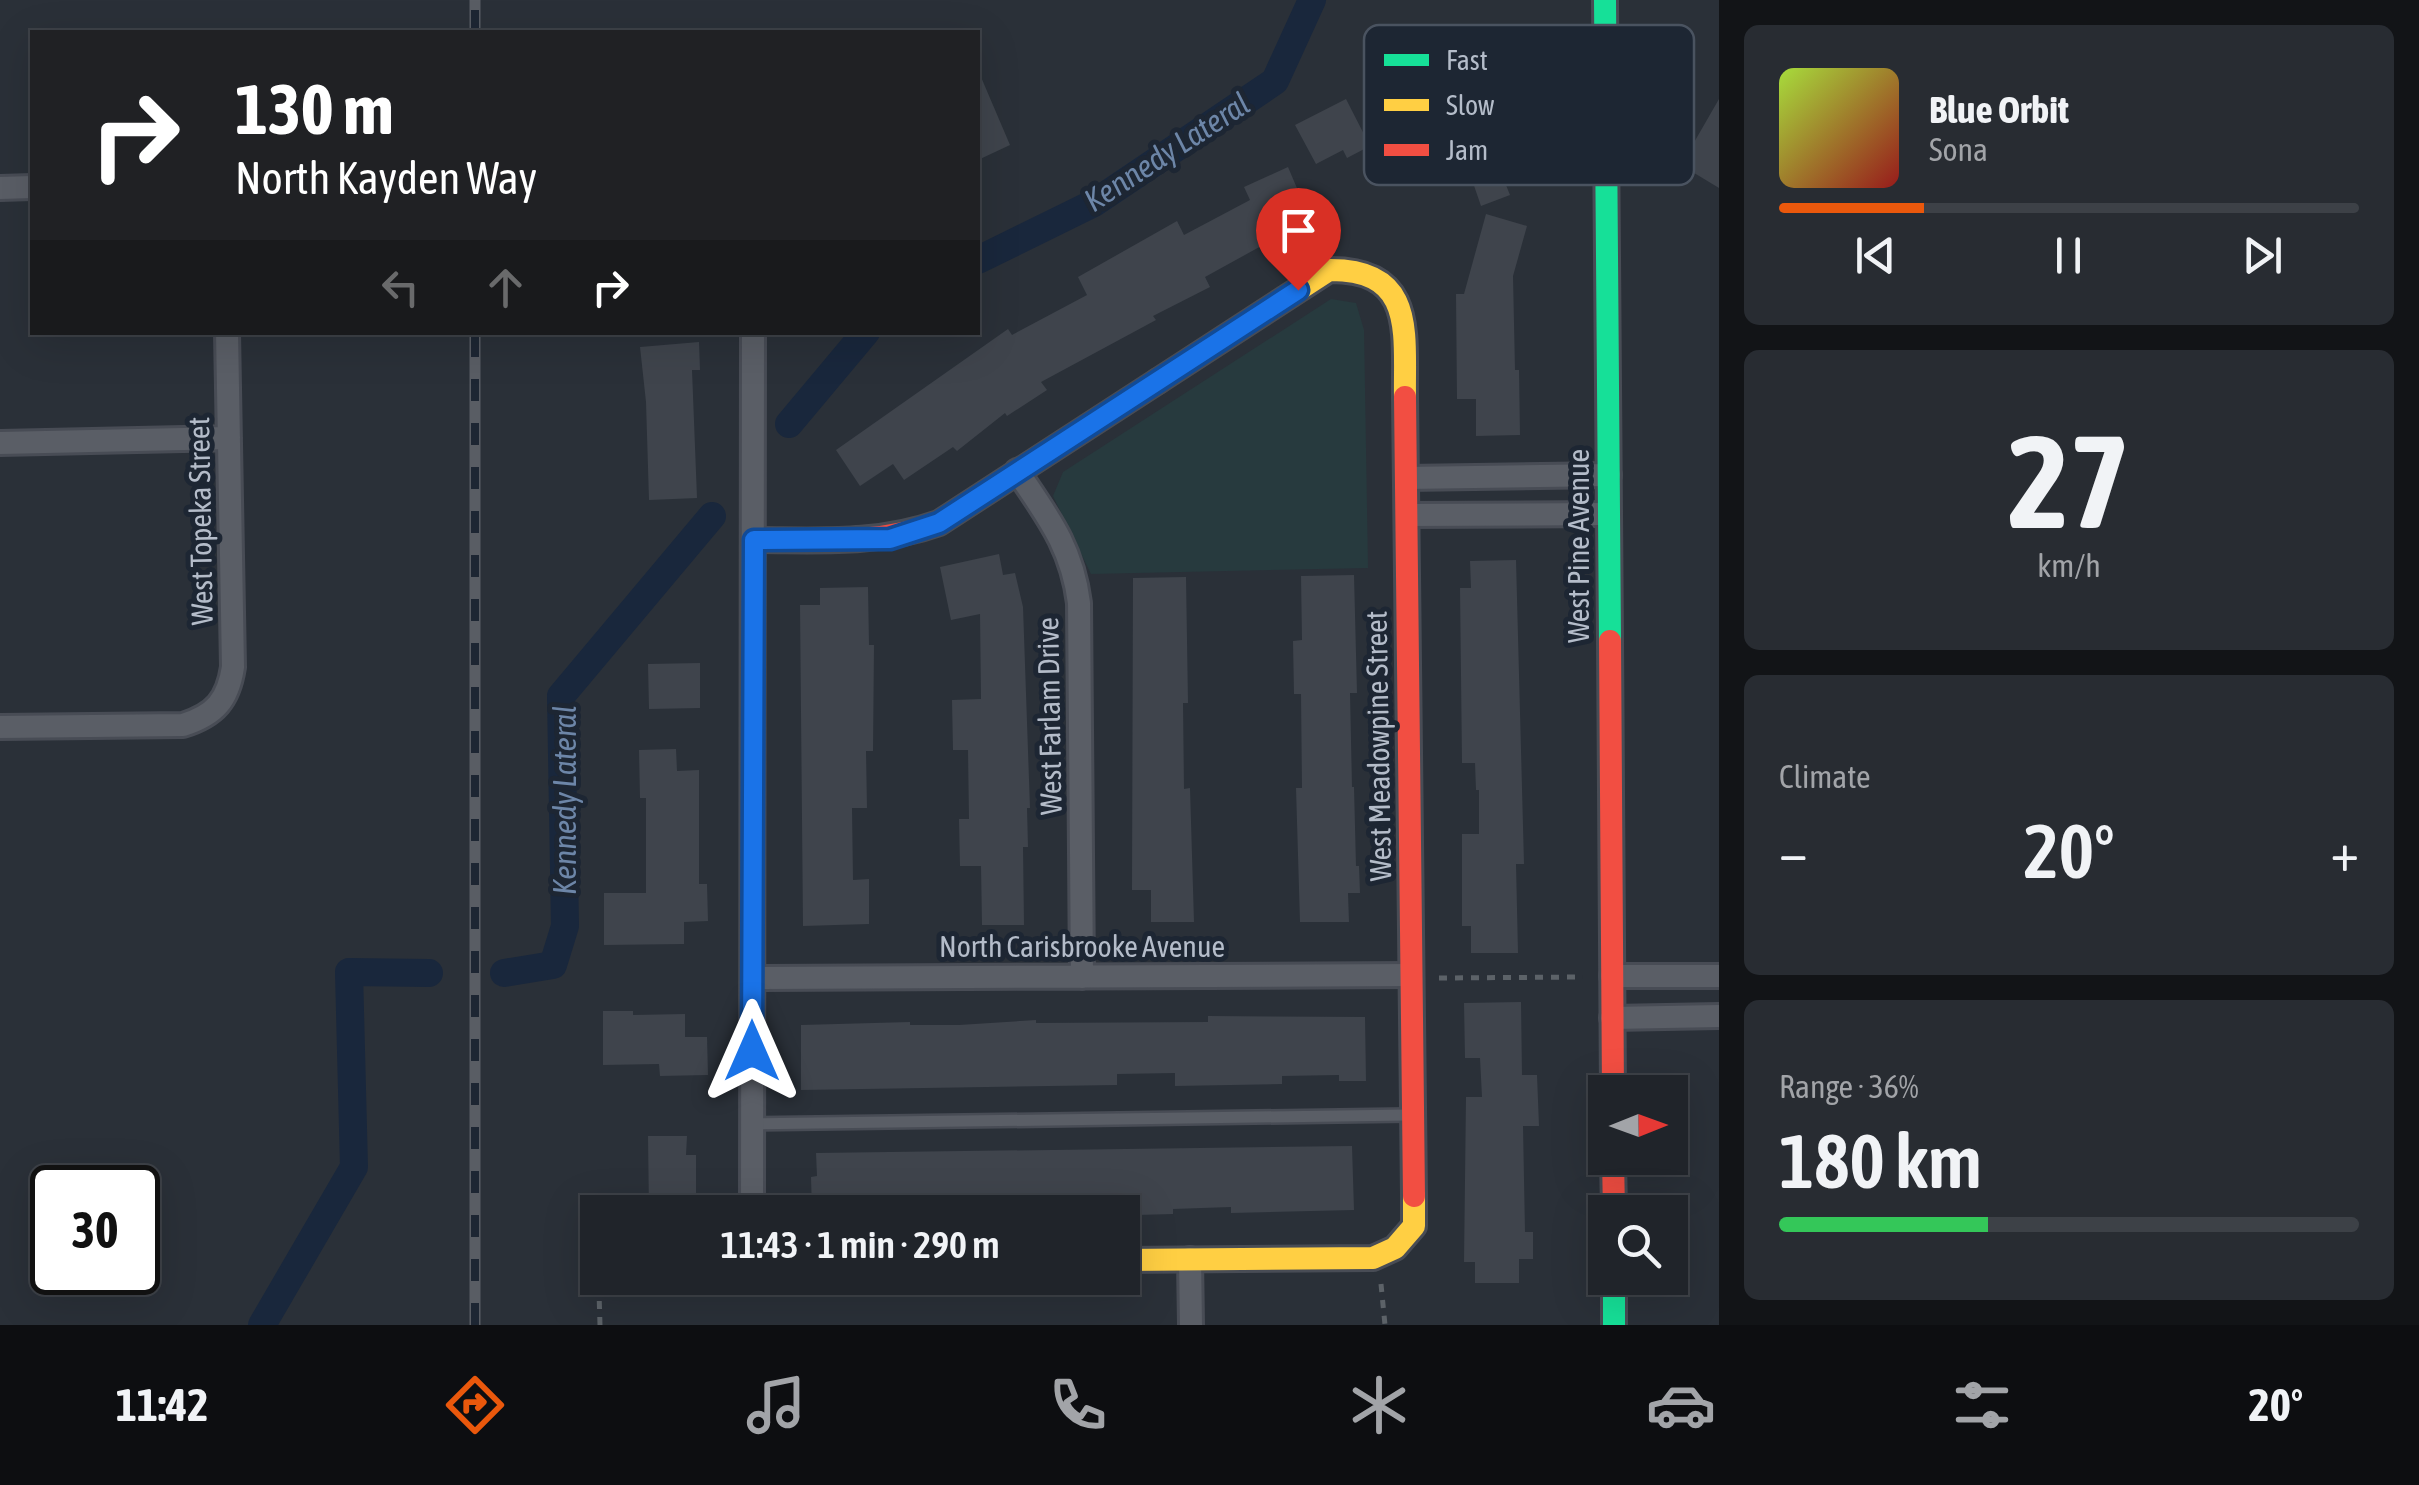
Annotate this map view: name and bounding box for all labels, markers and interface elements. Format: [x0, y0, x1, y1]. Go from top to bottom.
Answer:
legend [1364, 25, 1694, 185]
text: Fast [1446, 44, 1488, 76]
text: 130 m [235, 69, 394, 149]
icon: right [70, 70, 200, 200]
water label: Kennedy Lateral [1077, 84, 1256, 219]
text: Blue Orbit [1929, 88, 2069, 131]
text: Slow [1446, 89, 1495, 121]
text: Sona [1929, 131, 1988, 168]
text: Jam [1446, 134, 1488, 166]
text: North Kayden Way [235, 152, 537, 204]
pin [1256, 188, 1341, 291]
icon: arrive [1271, 203, 1326, 258]
icon: previous [1848, 228, 1903, 283]
icon: pause [2041, 228, 2096, 283]
icon: next [2235, 228, 2290, 283]
icon: left [373, 260, 428, 315]
icon: ahead [478, 260, 533, 315]
icon: right [583, 260, 638, 315]
text: 27 [2008, 407, 2130, 556]
street label: West Topeka Street [181, 417, 219, 625]
street label: West Pine Avenue [1561, 449, 1595, 643]
text: km/h [2037, 547, 2101, 584]
street label: West Meadowpine Street [1359, 610, 1397, 882]
street label: West Farlam Drive [1030, 617, 1068, 815]
water label: Kennedy Lateral [546, 705, 583, 895]
text: Climate [1779, 758, 1871, 795]
text: 20° [2023, 808, 2115, 894]
text: − [1779, 820, 1808, 883]
text: + [2330, 820, 2359, 883]
street label: North Carisbrooke Avenue [939, 929, 1225, 963]
position arrow [700, 999, 804, 1103]
text: Range · 36% [1779, 1068, 1919, 1105]
north arrow [1588, 1075, 1688, 1175]
map controls [1588, 1075, 1688, 1295]
text: 180 km [1779, 1118, 1982, 1204]
speed limit sign: 30 [30, 1165, 160, 1295]
button: search [1588, 1195, 1688, 1295]
text: 11:43 · 1 min · 290 m [720, 1223, 1000, 1266]
icon: directions [440, 1370, 510, 1440]
icon: music [741, 1370, 811, 1440]
icon: phone [1043, 1370, 1113, 1440]
icon: climate [1344, 1370, 1414, 1440]
icon: car [1646, 1370, 1716, 1440]
icon: filters [1947, 1370, 2017, 1440]
text: 11:42 [116, 1379, 208, 1431]
text: 20° [2249, 1379, 2303, 1431]

